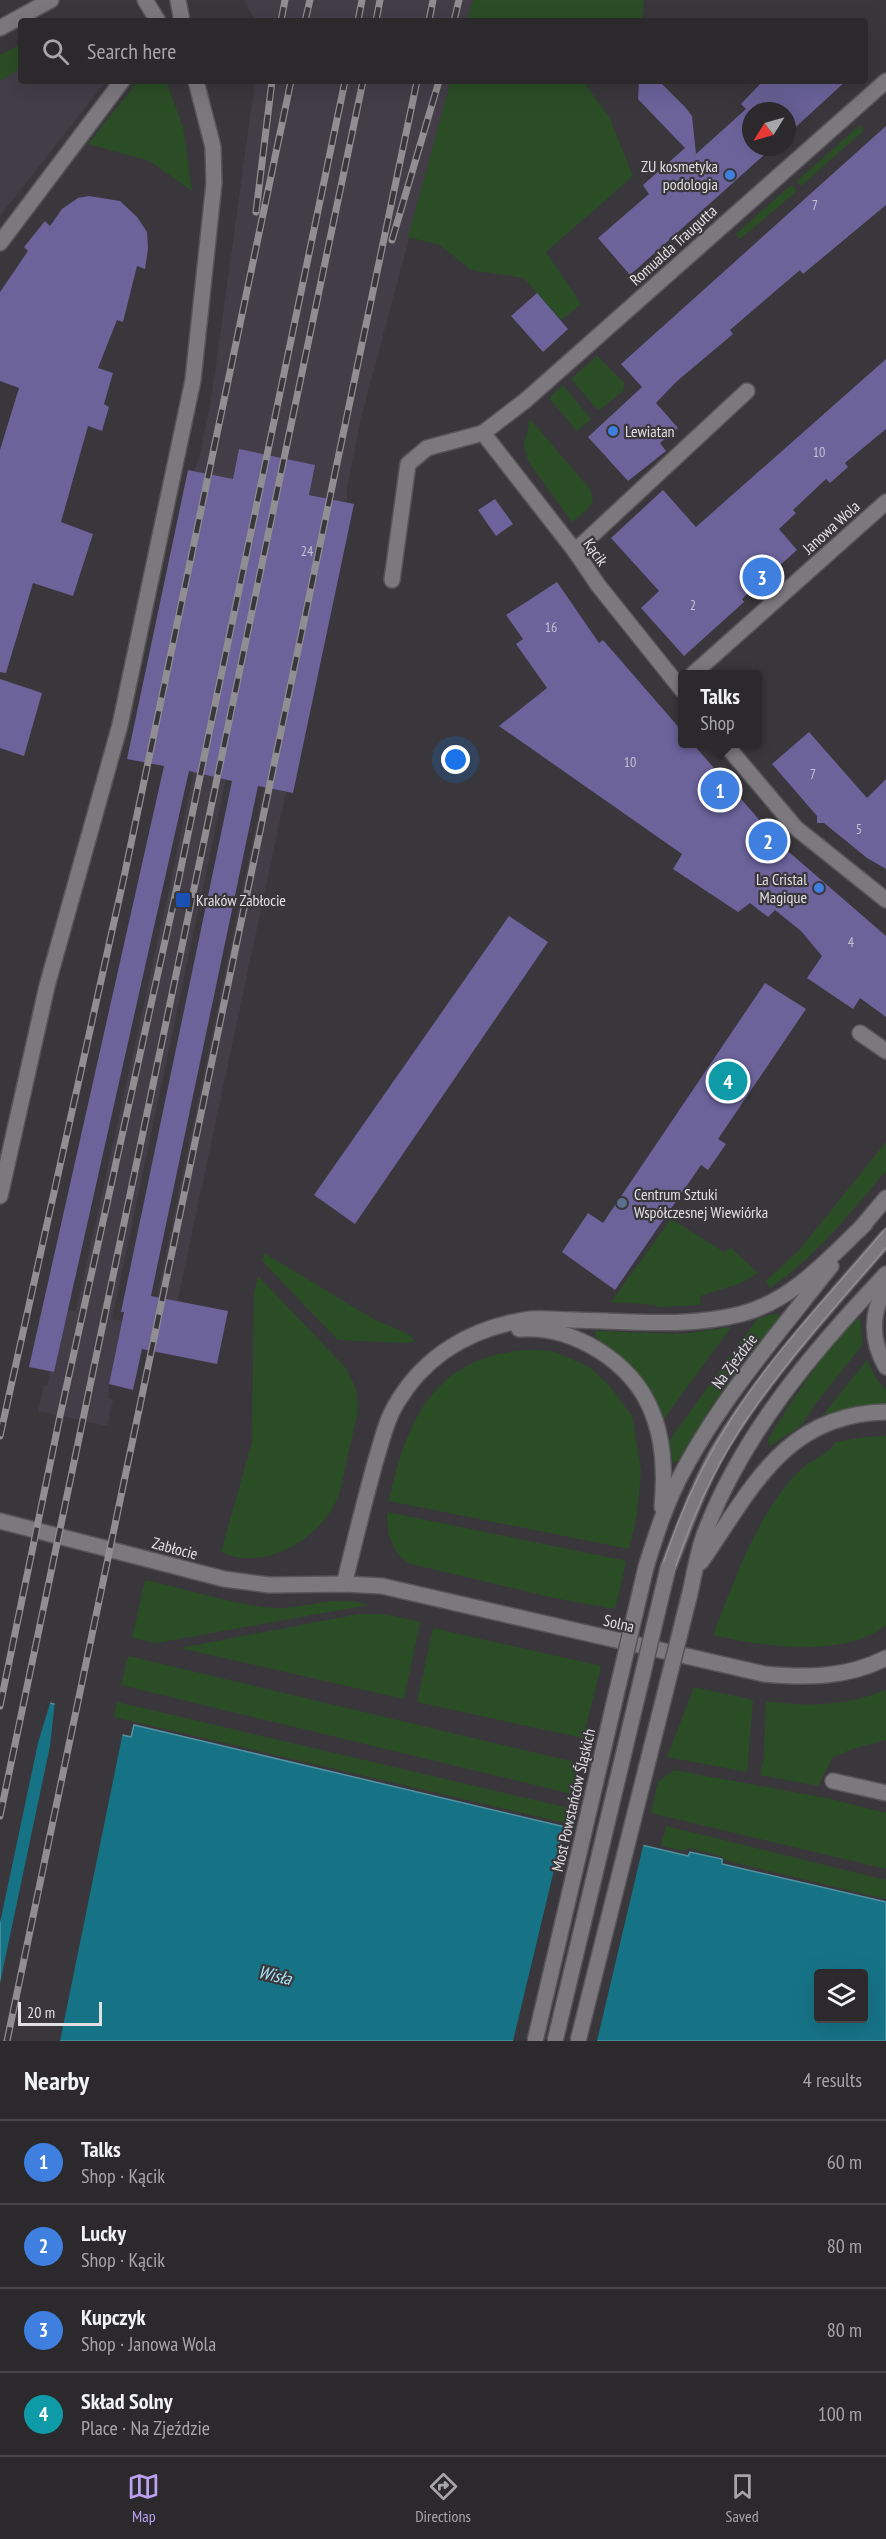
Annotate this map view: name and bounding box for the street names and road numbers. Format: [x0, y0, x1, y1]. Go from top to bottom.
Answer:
street label: Romualda Traugutta [625, 201, 721, 289]
street label: Janowa Wola [797, 496, 864, 559]
street label: Kącik [579, 534, 613, 570]
street label: Na Zjeździe [707, 1330, 761, 1392]
street label: Zabłocie [150, 1532, 200, 1564]
street label: Solna [602, 1610, 636, 1636]
street label: Most Powstańców Śląskich [547, 1727, 599, 1873]

